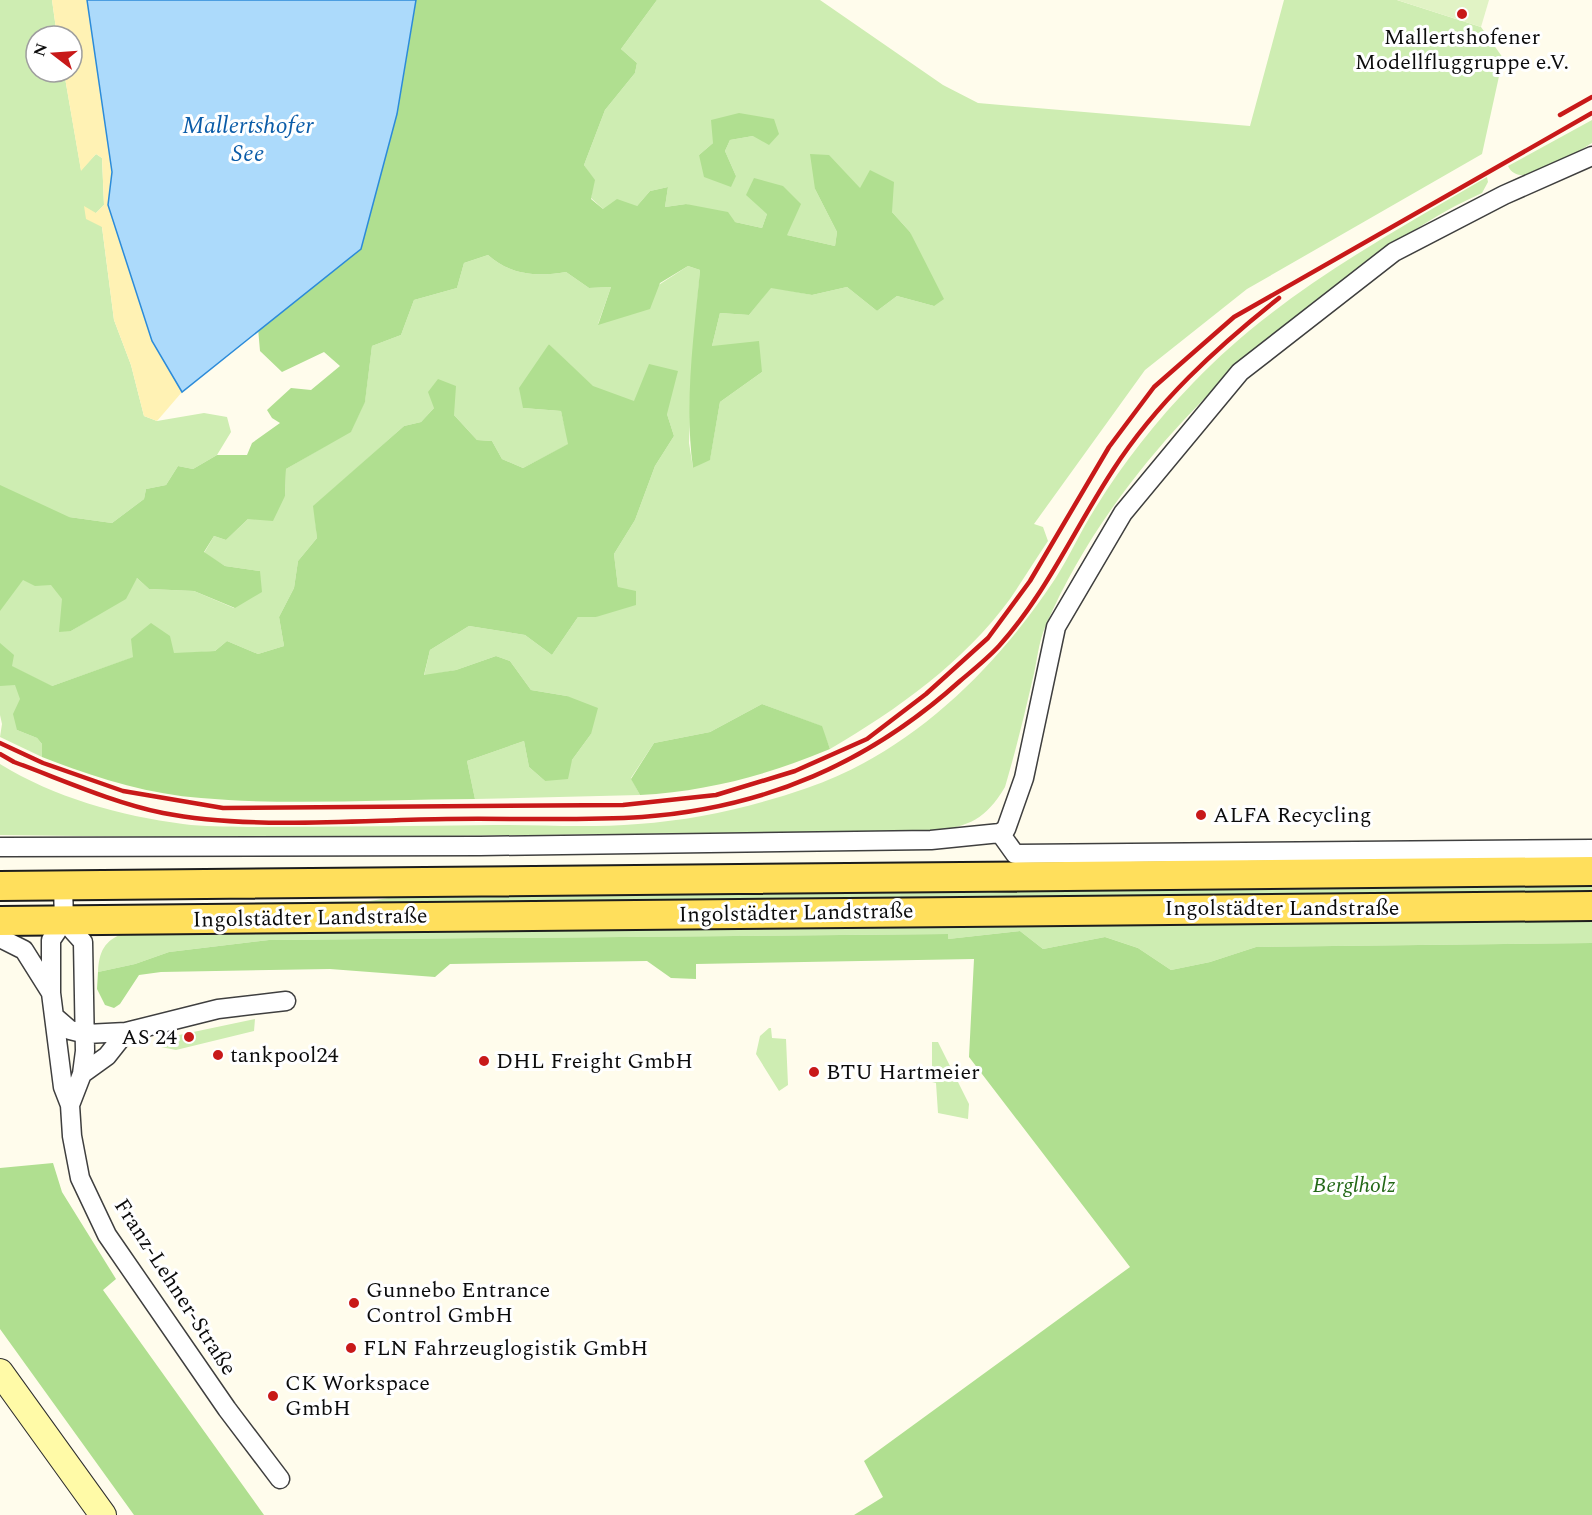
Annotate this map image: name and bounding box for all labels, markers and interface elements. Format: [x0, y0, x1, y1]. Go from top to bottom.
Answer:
marker: Mallertshofener Modellfluggruppe e.V. [1455, 7, 1469, 21]
place label: Mallertshofener Modellfluggruppe e.V. [1355, 21, 1569, 79]
north arrow [24, 24, 84, 84]
text: N [27, 40, 54, 60]
water label: Mallertshofer See [182, 108, 315, 172]
place label: ALFA Recycling [1213, 799, 1372, 832]
marker: ALFA Recycling [1194, 808, 1208, 822]
street label: Ingolstädter Landstraße [1165, 892, 1399, 925]
street label: Ingolstädter Landstraße [678, 894, 914, 932]
street label: Ingolstädter Landstraße [192, 899, 428, 937]
place label: AS 24 [121, 1021, 177, 1054]
marker: AS 24 [182, 1030, 196, 1044]
place label: tankpool24 [230, 1039, 339, 1072]
place label: DHL Freight GmbH [496, 1045, 693, 1078]
marker: tankpool24 [211, 1048, 225, 1062]
marker: DHL Freight GmbH [477, 1054, 491, 1068]
place label: BTU Hartmeier [826, 1056, 980, 1089]
marker: BTU Hartmeier [807, 1065, 821, 1079]
park label: Berglholz [1312, 1169, 1396, 1202]
street label: Franz-Lehner-Straße [105, 1192, 245, 1382]
place label: Gunnebo Entrance Control GmbH [366, 1274, 550, 1332]
marker: Gunnebo Entrance Control GmbH [347, 1296, 361, 1310]
place label: FLN Fahrzeuglogistik GmbH [363, 1332, 648, 1365]
marker: FLN Fahrzeuglogistik GmbH [344, 1341, 358, 1355]
place label: CK Workspace GmbH [285, 1367, 430, 1425]
marker: CK Workspace GmbH [266, 1389, 280, 1403]

